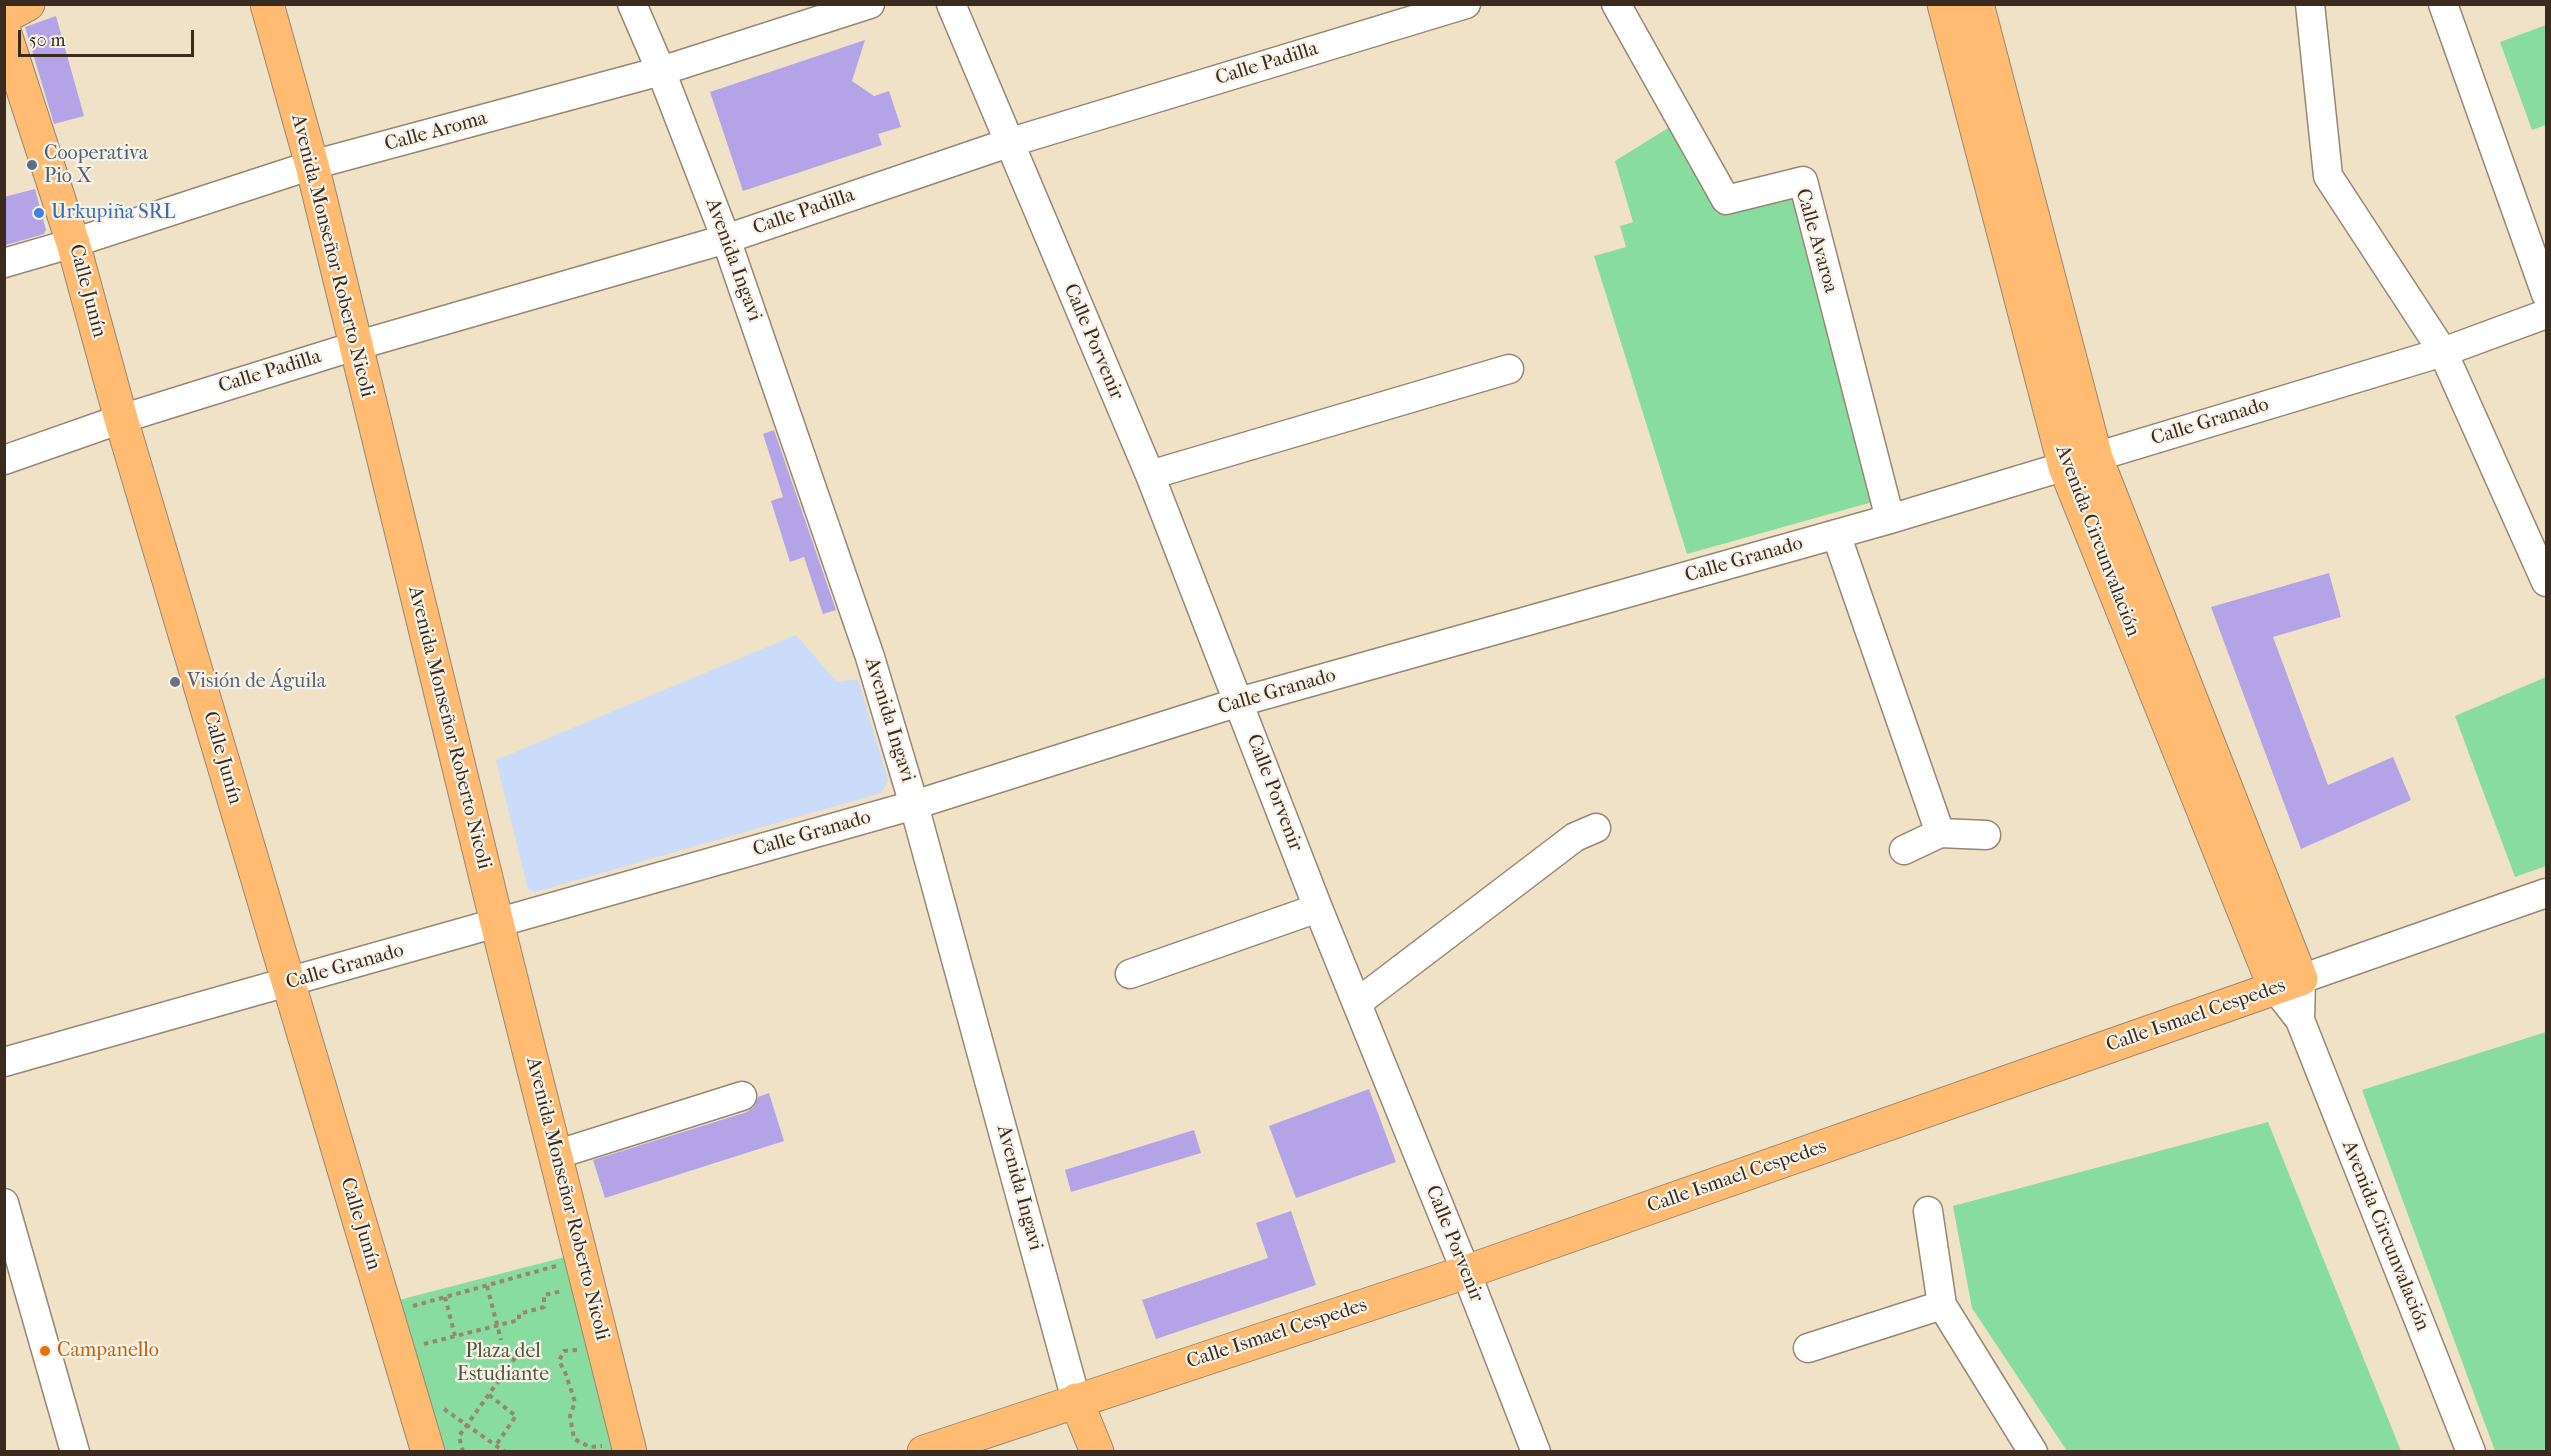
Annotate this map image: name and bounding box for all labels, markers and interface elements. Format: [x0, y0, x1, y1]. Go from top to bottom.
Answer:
scale bar [21, 18, 196, 56]
text: 50 m [29, 30, 65, 51]
street label: Calle Padilla [1213, 37, 1321, 91]
street label: Calle Aroma [382, 107, 490, 157]
street label: Avenida Monseñor Roberto Nicoli [285, 112, 379, 400]
place label: Cooperativa Pio X [44, 142, 148, 189]
marker: Cooperativa Pio X [25, 158, 39, 172]
street label: Calle Padilla [750, 183, 858, 241]
street label: Calle Avaroa [1790, 186, 1842, 296]
street label: Avenida Ingavi [700, 195, 766, 325]
place label: Urkupiña SRL [51, 201, 175, 225]
marker: Urkupiña SRL [32, 206, 46, 220]
street label: Calle Junín [63, 242, 111, 340]
street label: Calle Porvenir [1058, 280, 1128, 404]
street label: Calle Padilla [216, 345, 324, 399]
street label: Calle Granado [2148, 393, 2272, 451]
street label: Avenida Circunvalación [2049, 442, 2145, 640]
street label: Calle Granado [1682, 532, 1806, 588]
street label: Avenida Monseñor Roberto Nicoli [402, 584, 496, 872]
street label: Avenida Ingavi [859, 655, 919, 785]
street label: Calle Granado [1215, 664, 1339, 720]
place label: Visión de Águila [187, 670, 326, 694]
marker: Visión de Águila [168, 675, 182, 689]
street label: Calle Junín [197, 709, 247, 807]
street label: Calle Porvenir [1241, 731, 1307, 855]
street label: Calle Granado [750, 806, 874, 862]
street label: Calle Granado [283, 939, 407, 995]
street label: Calle Ismael Cespedes [2103, 974, 2289, 1058]
street label: Avenida Monseñor Roberto Nicoli [520, 1055, 614, 1343]
street label: Avenida Ingavi [991, 1123, 1047, 1253]
street label: Calle Ismael Cespedes [1644, 1135, 1830, 1219]
street label: Avenida Circunvalación [2336, 1137, 2434, 1335]
street label: Calle Junín [335, 1175, 385, 1273]
street label: Calle Porvenir [1420, 1182, 1488, 1306]
street label: Calle Ismael Cespedes [1184, 1294, 1370, 1374]
place label: Campanello [57, 1339, 159, 1363]
park label: Plaza del Estudiante [457, 1340, 549, 1387]
marker: Campanello [38, 1344, 52, 1358]

